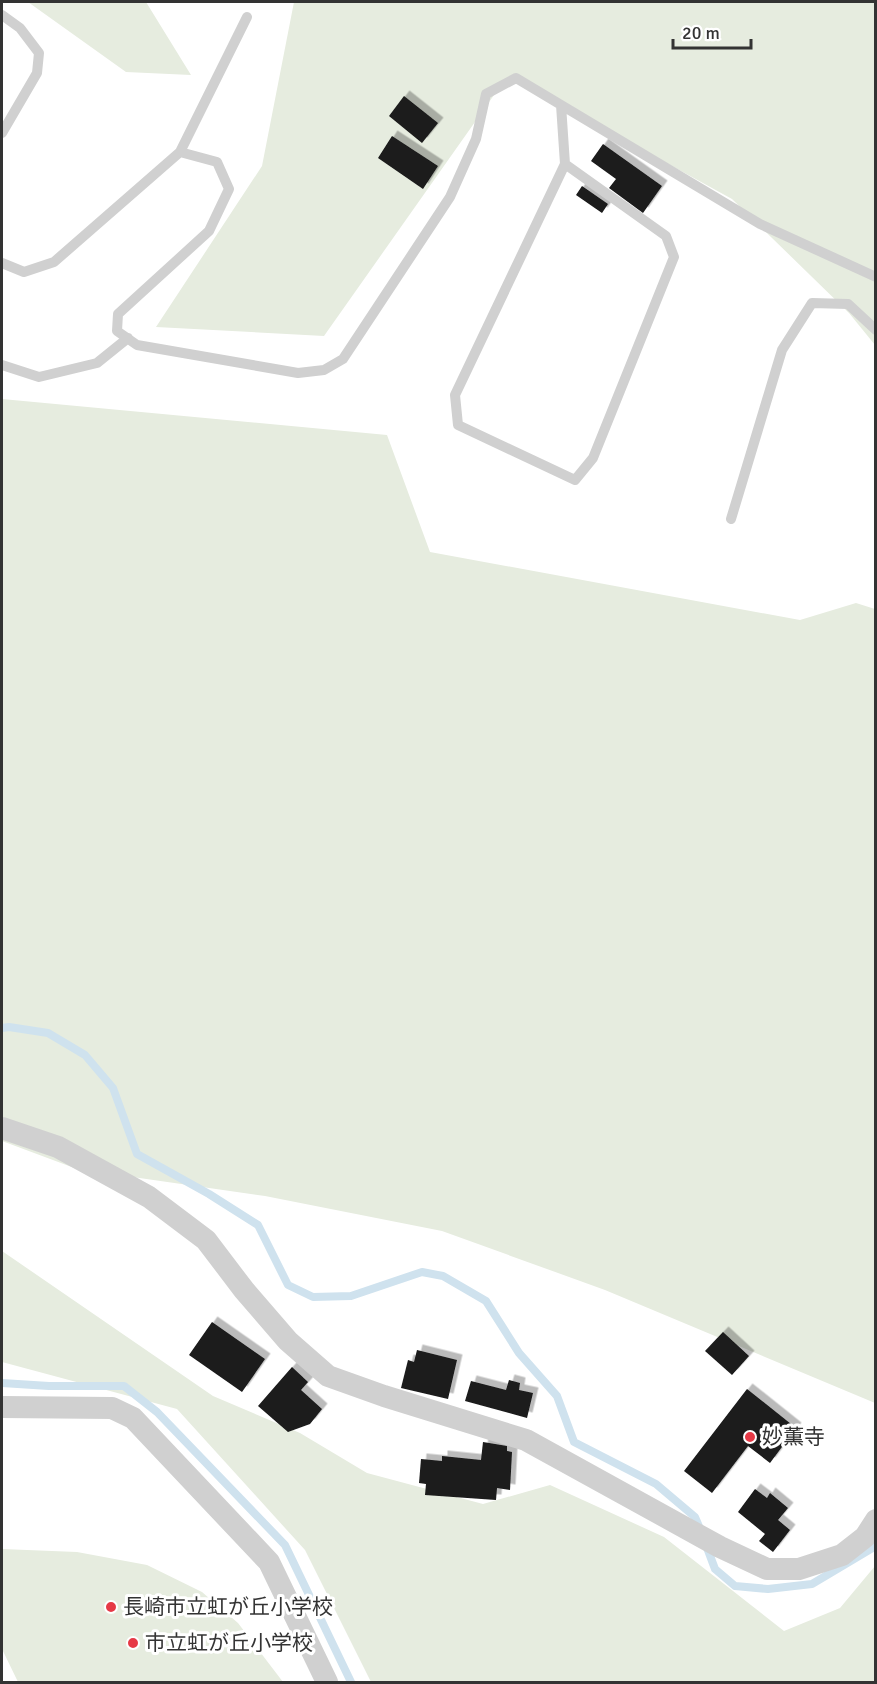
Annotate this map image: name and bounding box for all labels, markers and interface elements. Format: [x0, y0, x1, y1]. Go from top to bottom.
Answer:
scale bar [673, 12, 751, 50]
text: 20 m [682, 22, 720, 44]
place label: 妙薫寺 [762, 1424, 825, 1450]
marker: 妙薫寺 [743, 1430, 757, 1444]
place label: 長崎市立虹が丘小学校 [123, 1594, 333, 1620]
marker: 長崎市立虹が丘小学校 [104, 1600, 118, 1614]
place label: 市立虹が丘小学校 [145, 1630, 313, 1656]
marker: 市立虹が丘小学校 [126, 1636, 140, 1650]

